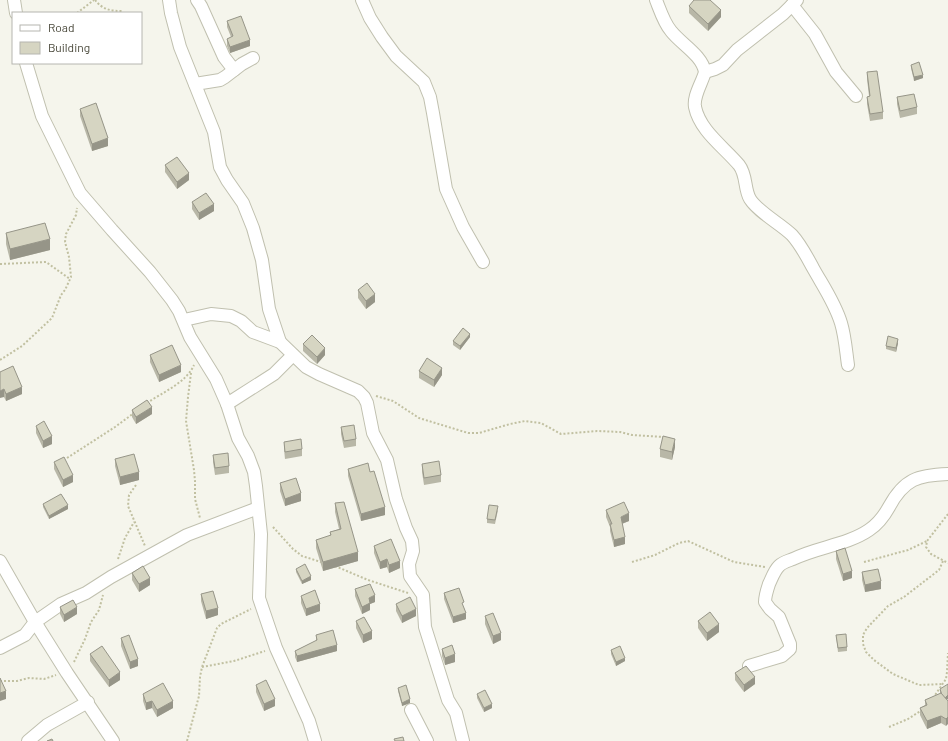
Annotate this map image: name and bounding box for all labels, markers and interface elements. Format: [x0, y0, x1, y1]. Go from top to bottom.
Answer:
legend [12, 12, 142, 64]
text: Road [48, 20, 75, 34]
text: Building [48, 40, 90, 54]

